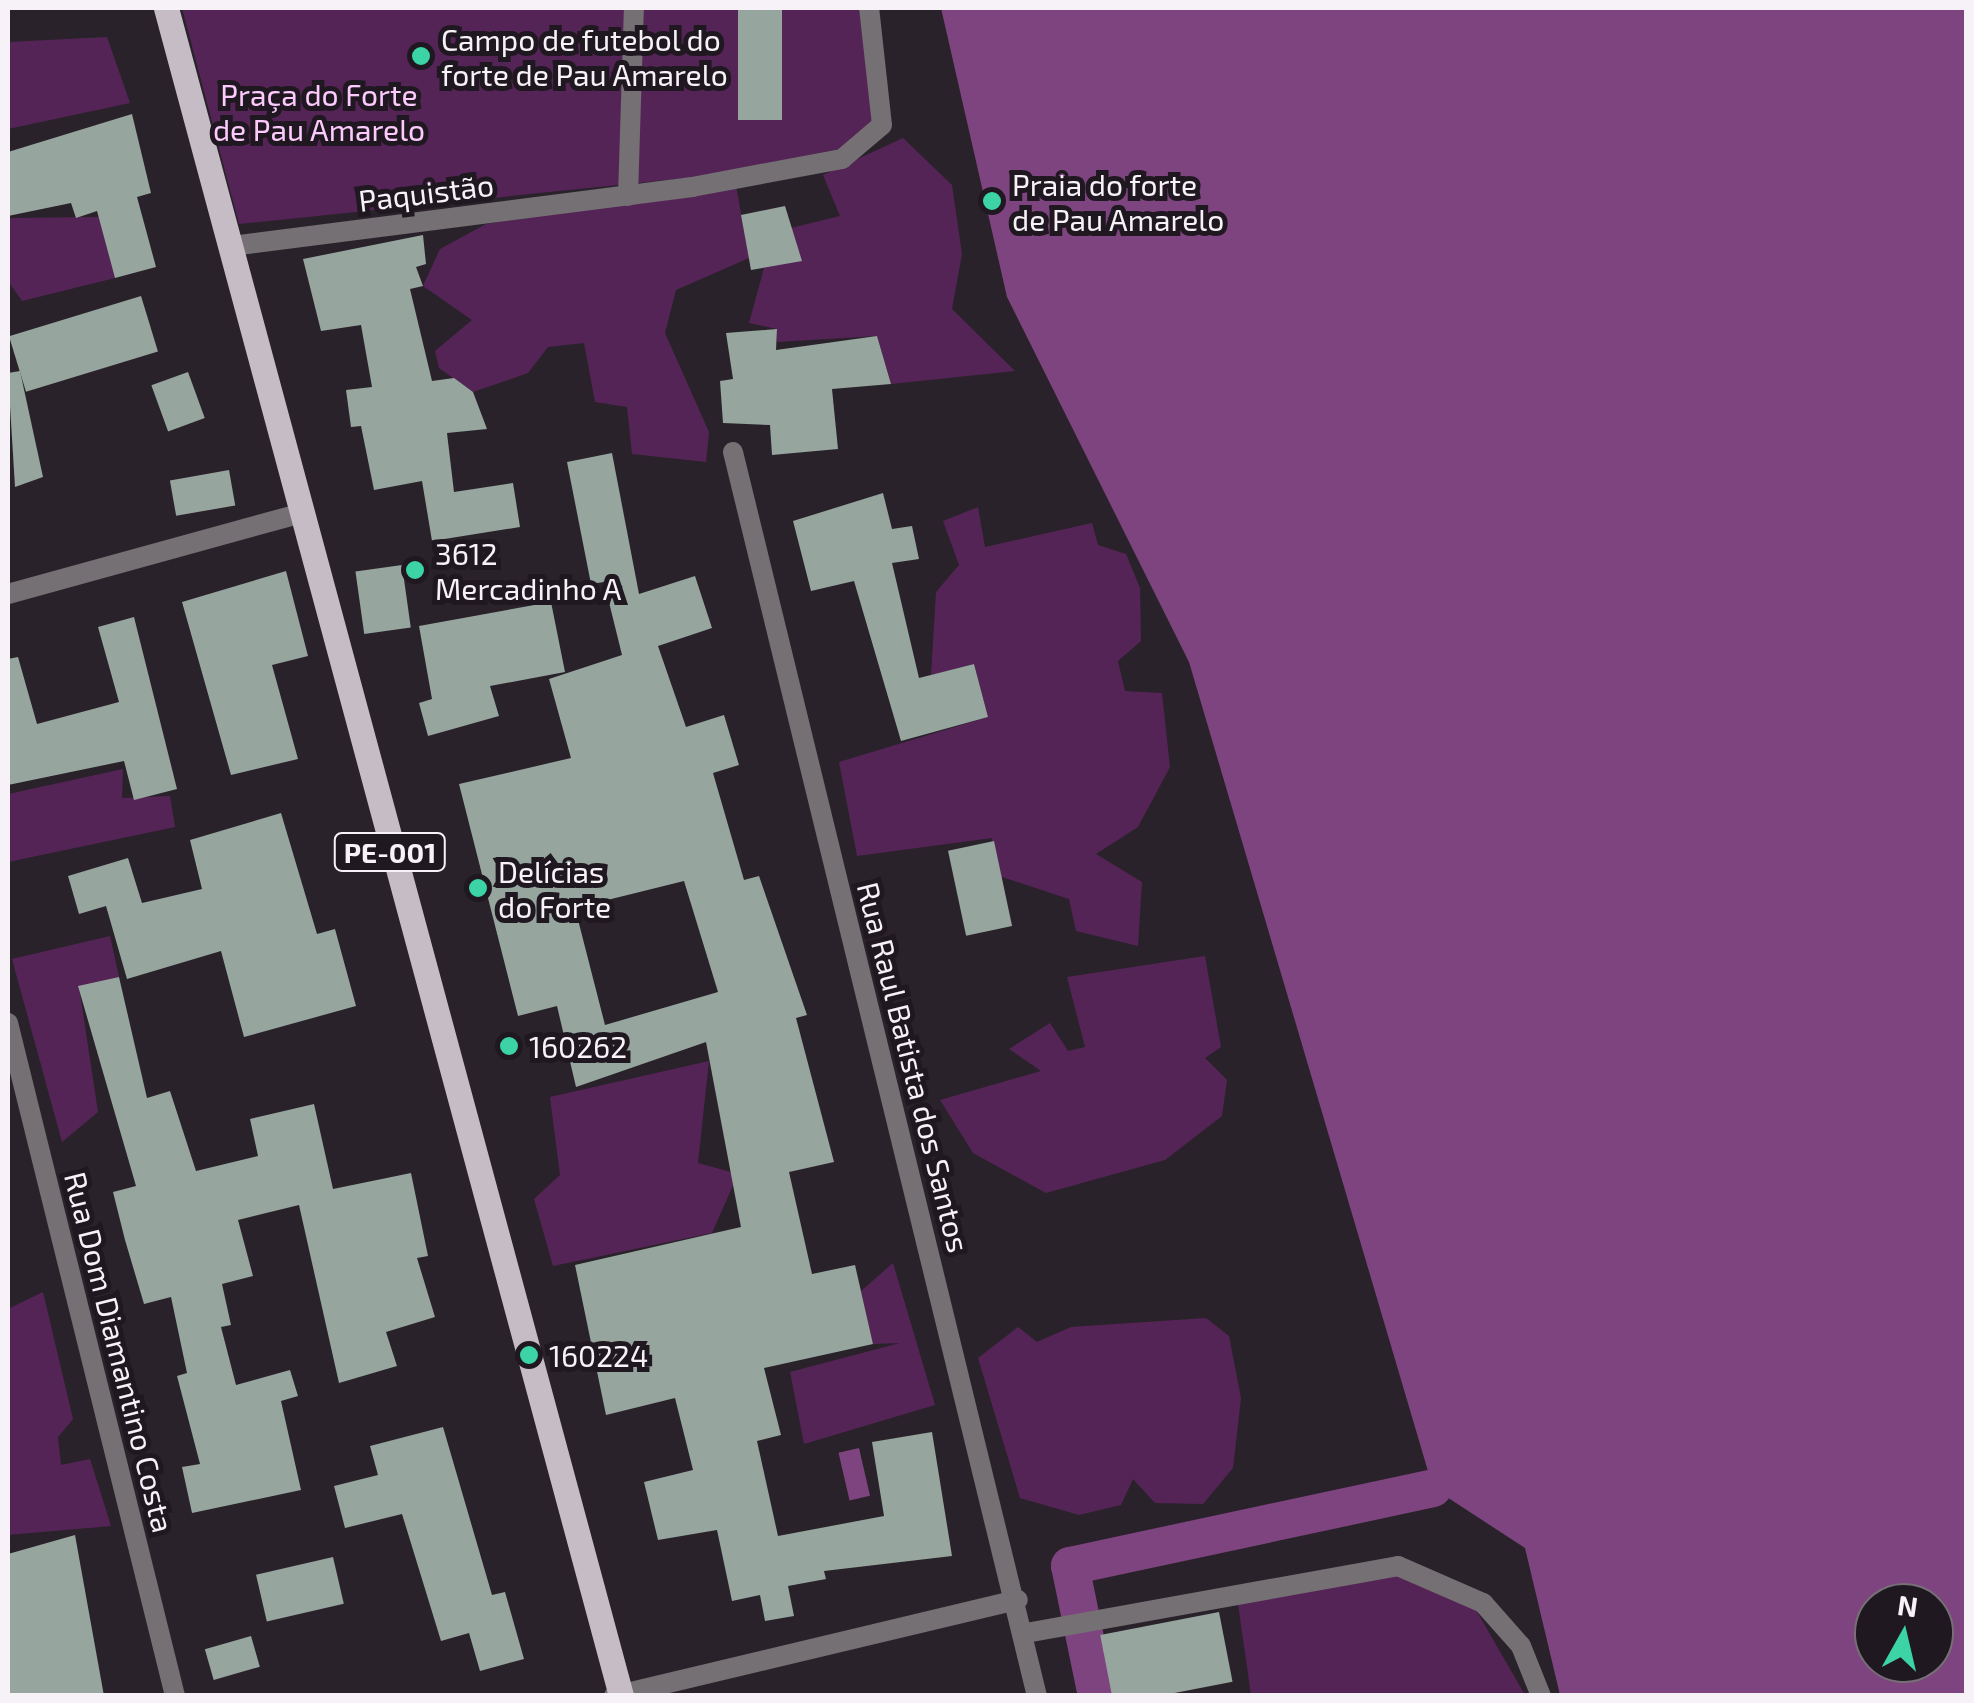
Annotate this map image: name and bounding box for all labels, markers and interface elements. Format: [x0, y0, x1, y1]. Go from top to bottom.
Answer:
place label: Campo de futebol do forte de Pau Amarelo [441, 21, 728, 92]
marker: Campo de futebol do forte de Pau Amarelo [410, 45, 432, 67]
park label: Praça do Forte de Pau Amarelo [213, 76, 425, 146]
street label: Paquistão [356, 166, 496, 218]
place label: Praia do forte de Pau Amarelo [1012, 166, 1225, 236]
marker: Praia do forte de Pau Amarelo [981, 190, 1003, 212]
place label: 3612 Mercadinho A [435, 535, 622, 606]
marker: 3612 Mercadinho A [404, 559, 426, 581]
road number: PE-001 [332, 829, 448, 875]
place label: Delícias do Forte [498, 853, 611, 924]
marker: Delícias do Forte [467, 877, 489, 899]
street label: Rua Raul Batista dos Santos [850, 878, 978, 1256]
place label: 160262 [529, 1028, 627, 1064]
marker: 160262 [498, 1035, 520, 1057]
street label: Rua Dom Diamantino Costa [58, 1168, 182, 1536]
place label: 160224 [549, 1337, 648, 1373]
marker: 160224 [518, 1344, 540, 1366]
north arrow [1854, 1583, 1954, 1683]
text: N [1896, 1587, 1920, 1624]

